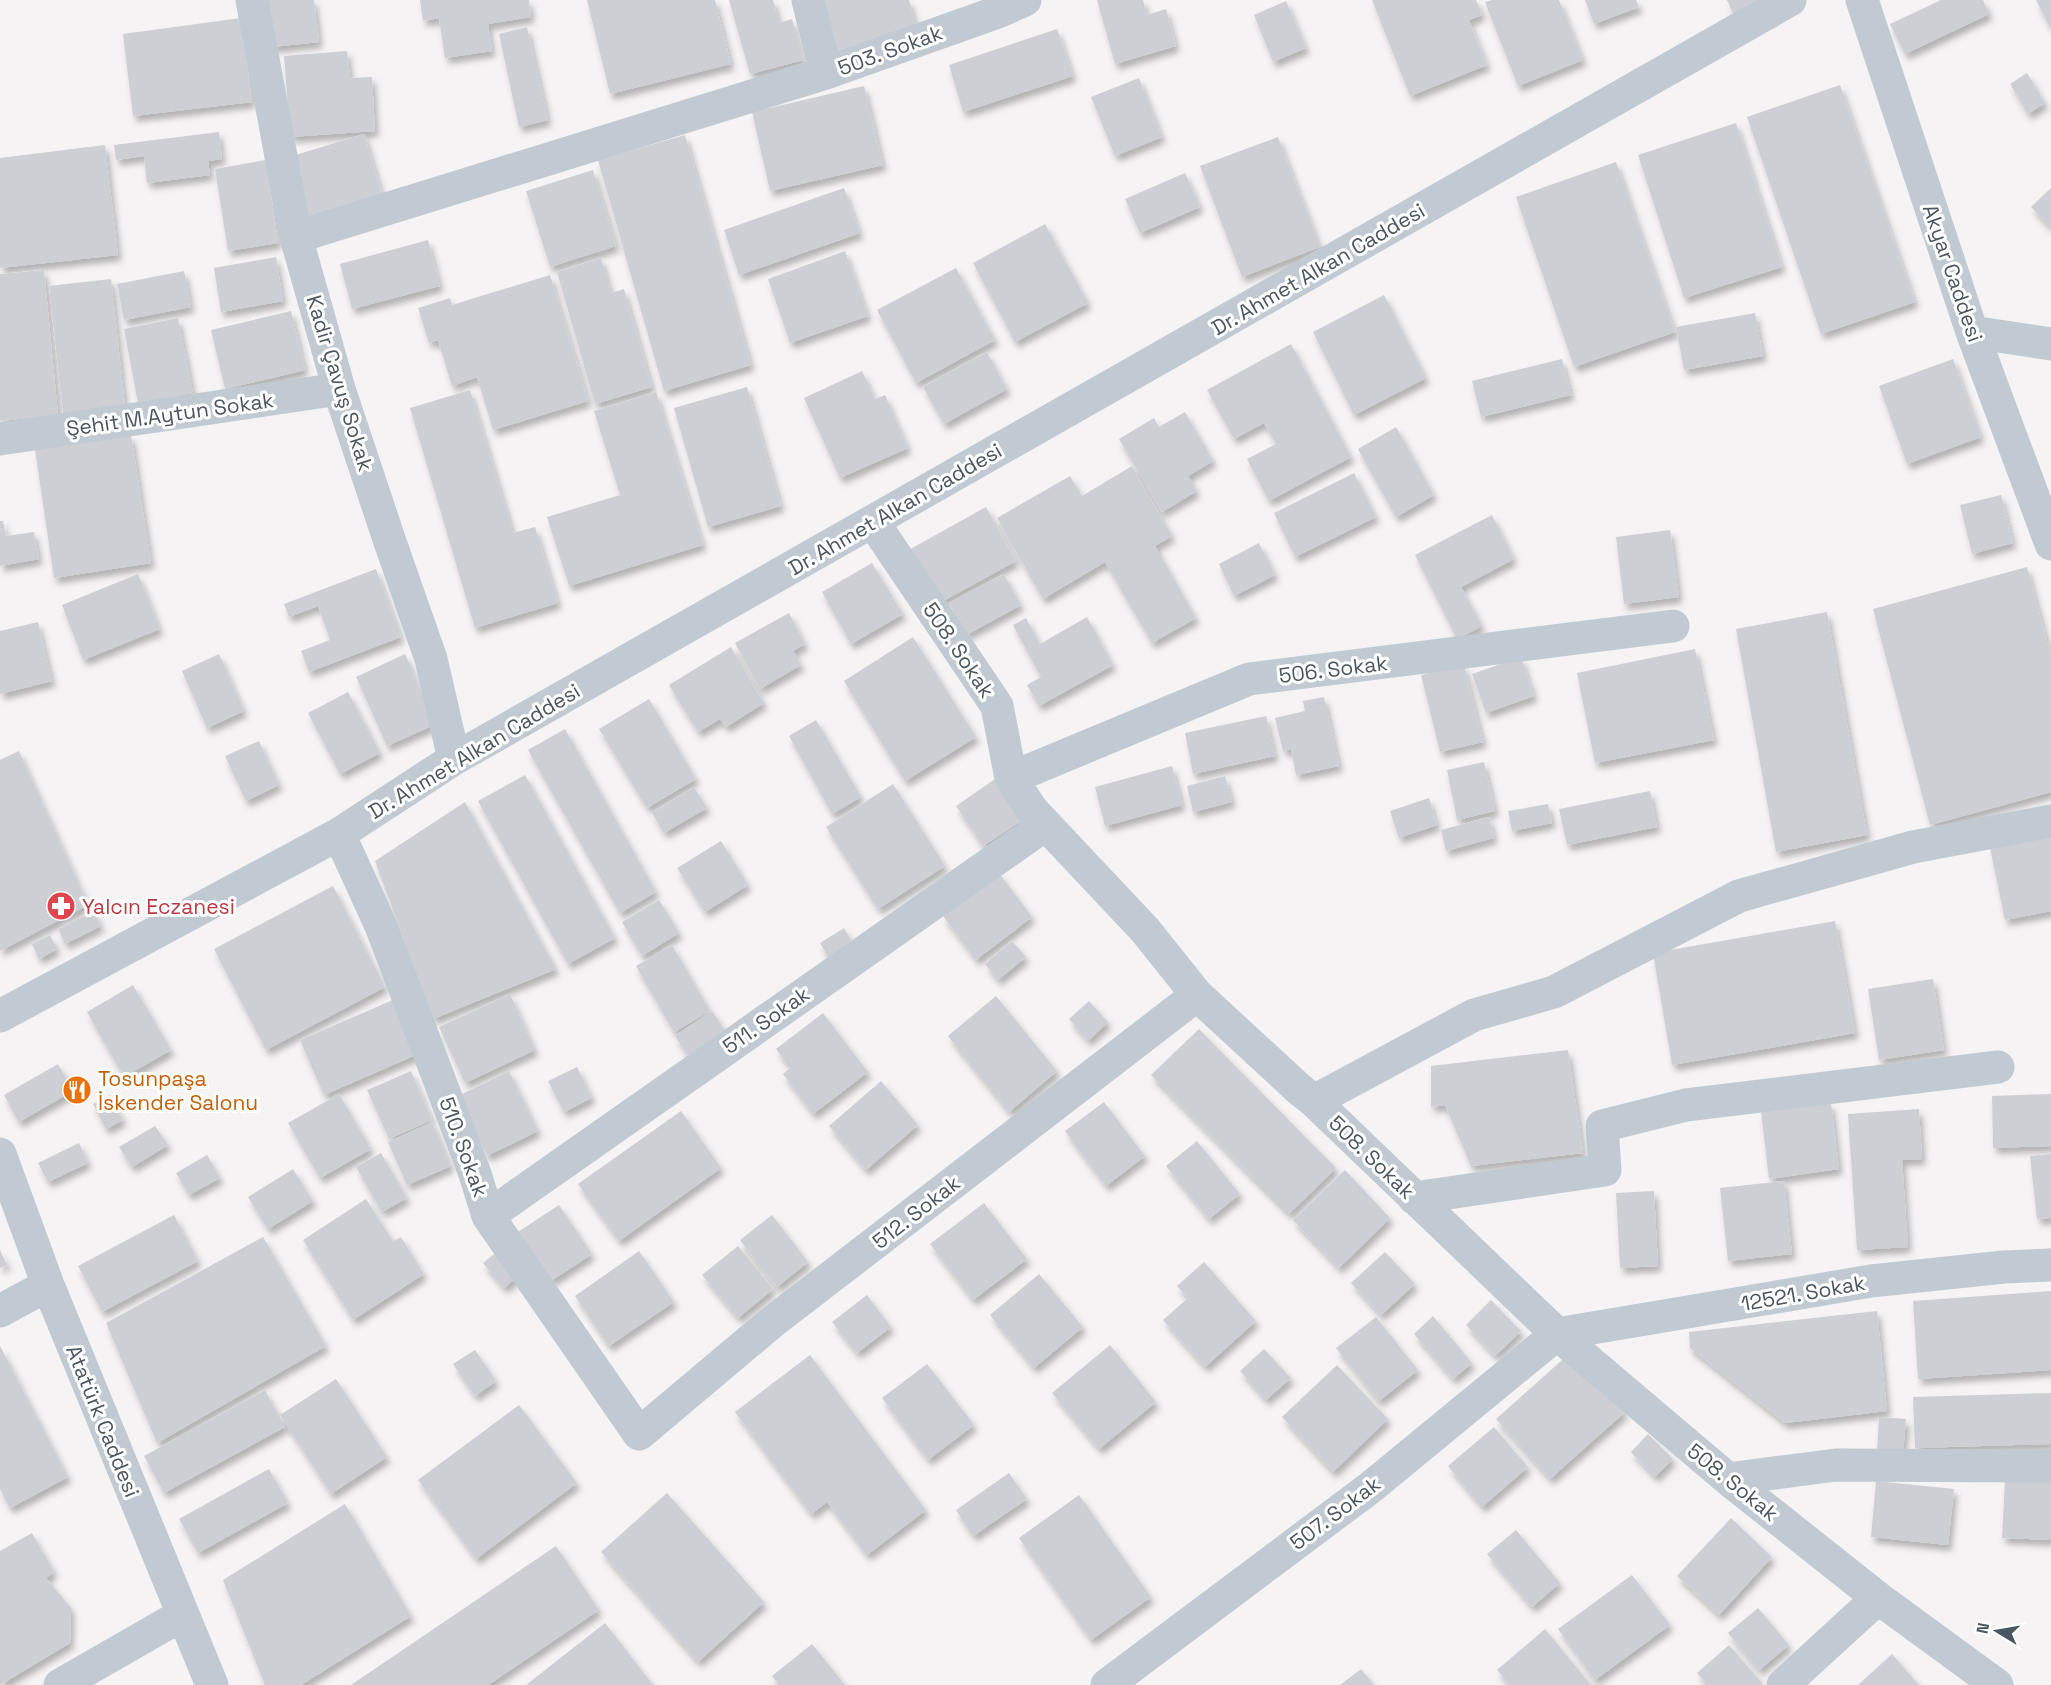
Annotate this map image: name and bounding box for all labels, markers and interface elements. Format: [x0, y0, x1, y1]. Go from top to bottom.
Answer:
street label: 503. Sokak [834, 19, 946, 81]
street label: Dr. Ahmet Alkan Caddesi [1206, 197, 1430, 341]
street label: Akyar Caddesi [1917, 201, 1989, 345]
street label: Kadir Çavuş Sokak [300, 292, 380, 474]
street label: Şehit M.Aytun Sokak [65, 386, 275, 442]
street label: Dr. Ahmet Alkan Caddesi [783, 437, 1007, 581]
street label: 508. Sokak [917, 597, 1001, 703]
street label: 506. Sokak [1277, 649, 1389, 689]
street label: Dr. Ahmet Alkan Caddesi [363, 677, 585, 825]
pharmacy icon: Yalcın Eczanesi [45, 890, 77, 922]
place label: Yalcın Eczanesi [82, 893, 235, 920]
street label: 511. Sokak [717, 980, 815, 1060]
place label: Tosunpaşa İskender Salonu [98, 1065, 258, 1116]
restaurant icon: Tosunpaşa İskender Salonu [61, 1074, 93, 1106]
street label: 510. Sokak [433, 1093, 495, 1201]
street label: 508. Sokak [1323, 1109, 1421, 1205]
street label: 512. Sokak [867, 1169, 965, 1255]
street label: 12521. Sokak [1739, 1269, 1867, 1317]
street label: Atatürk Caddesi [60, 1341, 146, 1501]
street label: 508. Sokak [1682, 1437, 1784, 1527]
street label: 507. Sokak [1284, 1470, 1386, 1556]
north arrow [1967, 1601, 2027, 1661]
text: N [1971, 1621, 1994, 1636]

